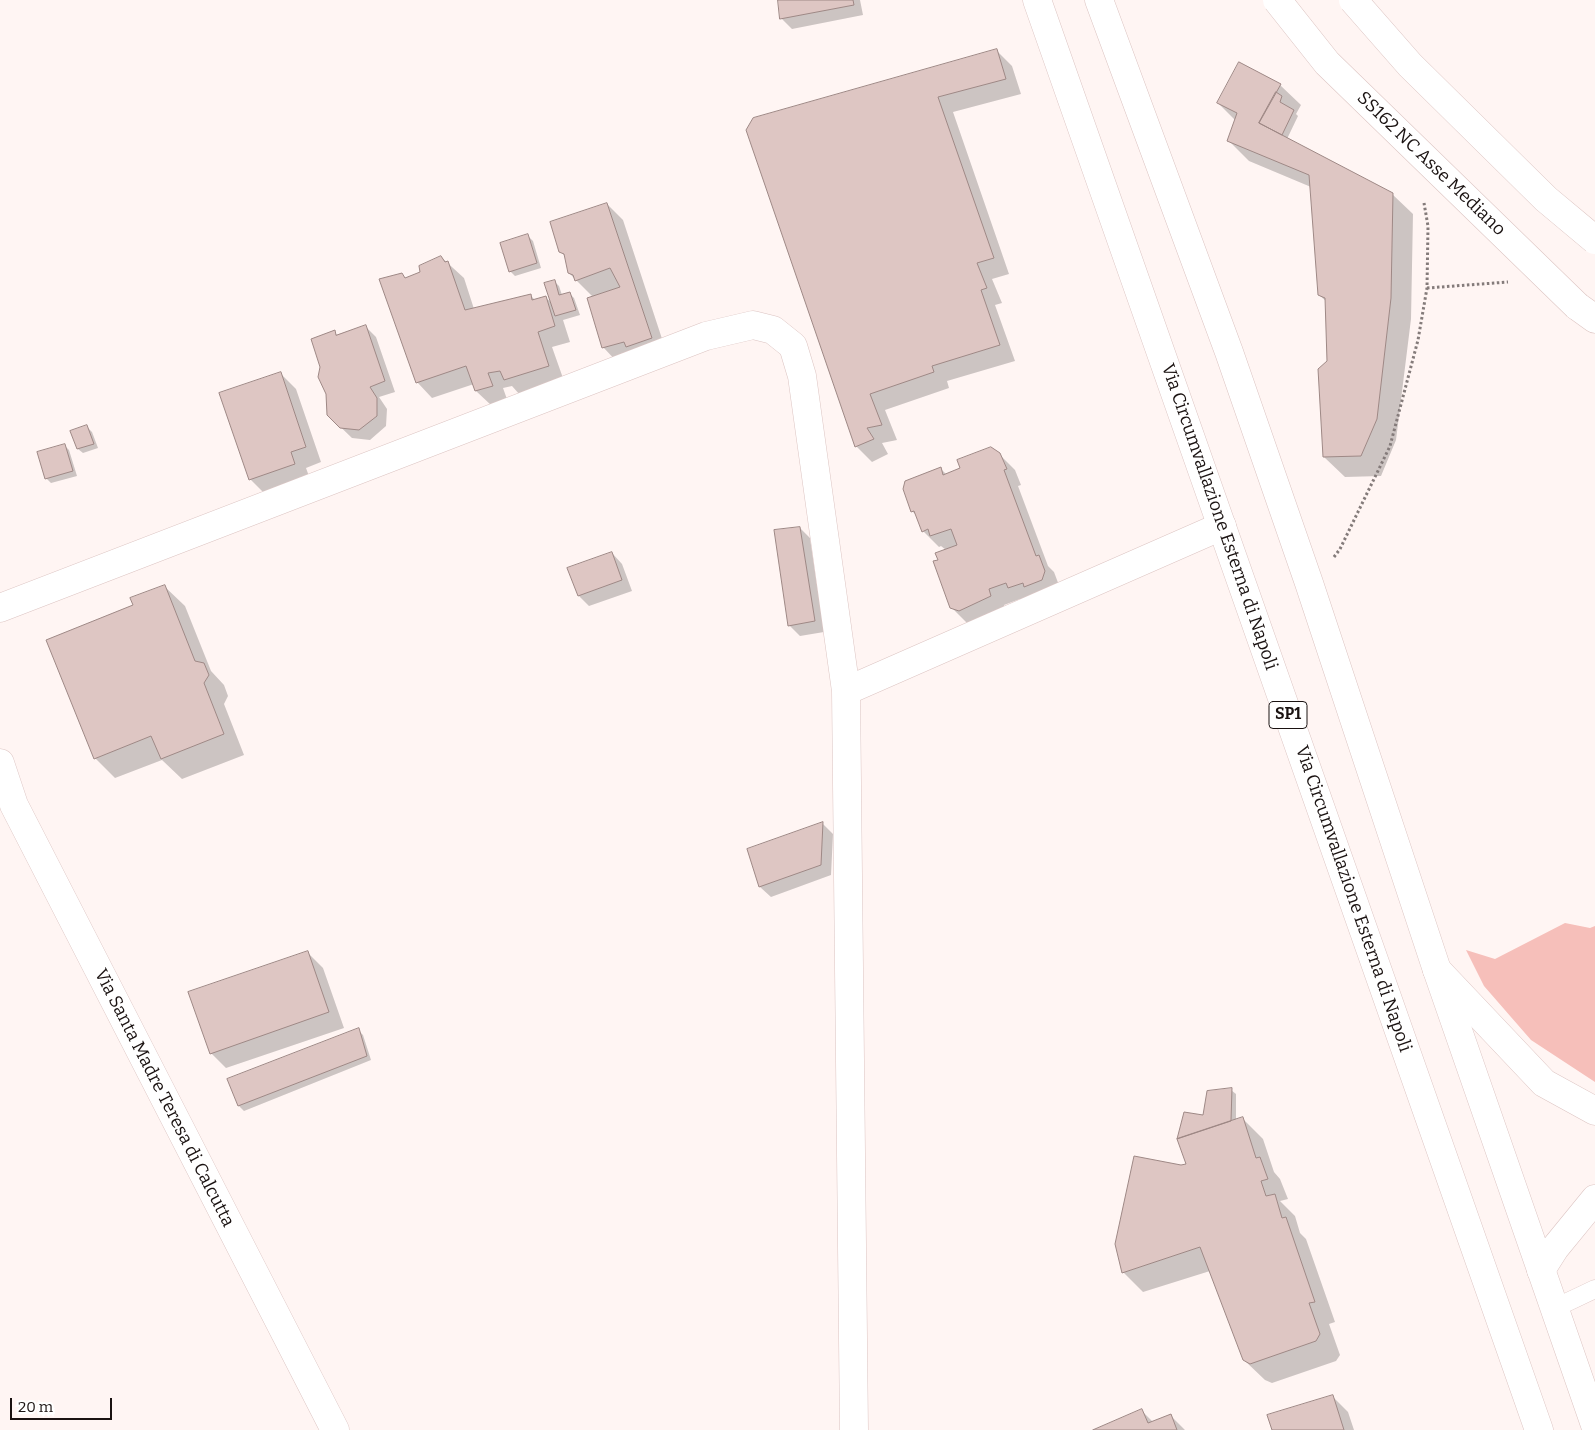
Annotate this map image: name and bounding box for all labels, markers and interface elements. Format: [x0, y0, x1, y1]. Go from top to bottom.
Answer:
street label: SS162 NC Asse Mediano [1352, 87, 1510, 241]
street label: Via Circumvallazione Esterna di Napoli [1156, 361, 1282, 673]
road number: SP1 [1269, 702, 1307, 728]
street label: Via Circumvallazione Esterna di Napoli [1290, 743, 1416, 1055]
street label: Via Santa Madre Teresa di Calcutta [89, 965, 239, 1231]
scale bar [12, 1388, 115, 1420]
text: 20 m [18, 1398, 53, 1416]

